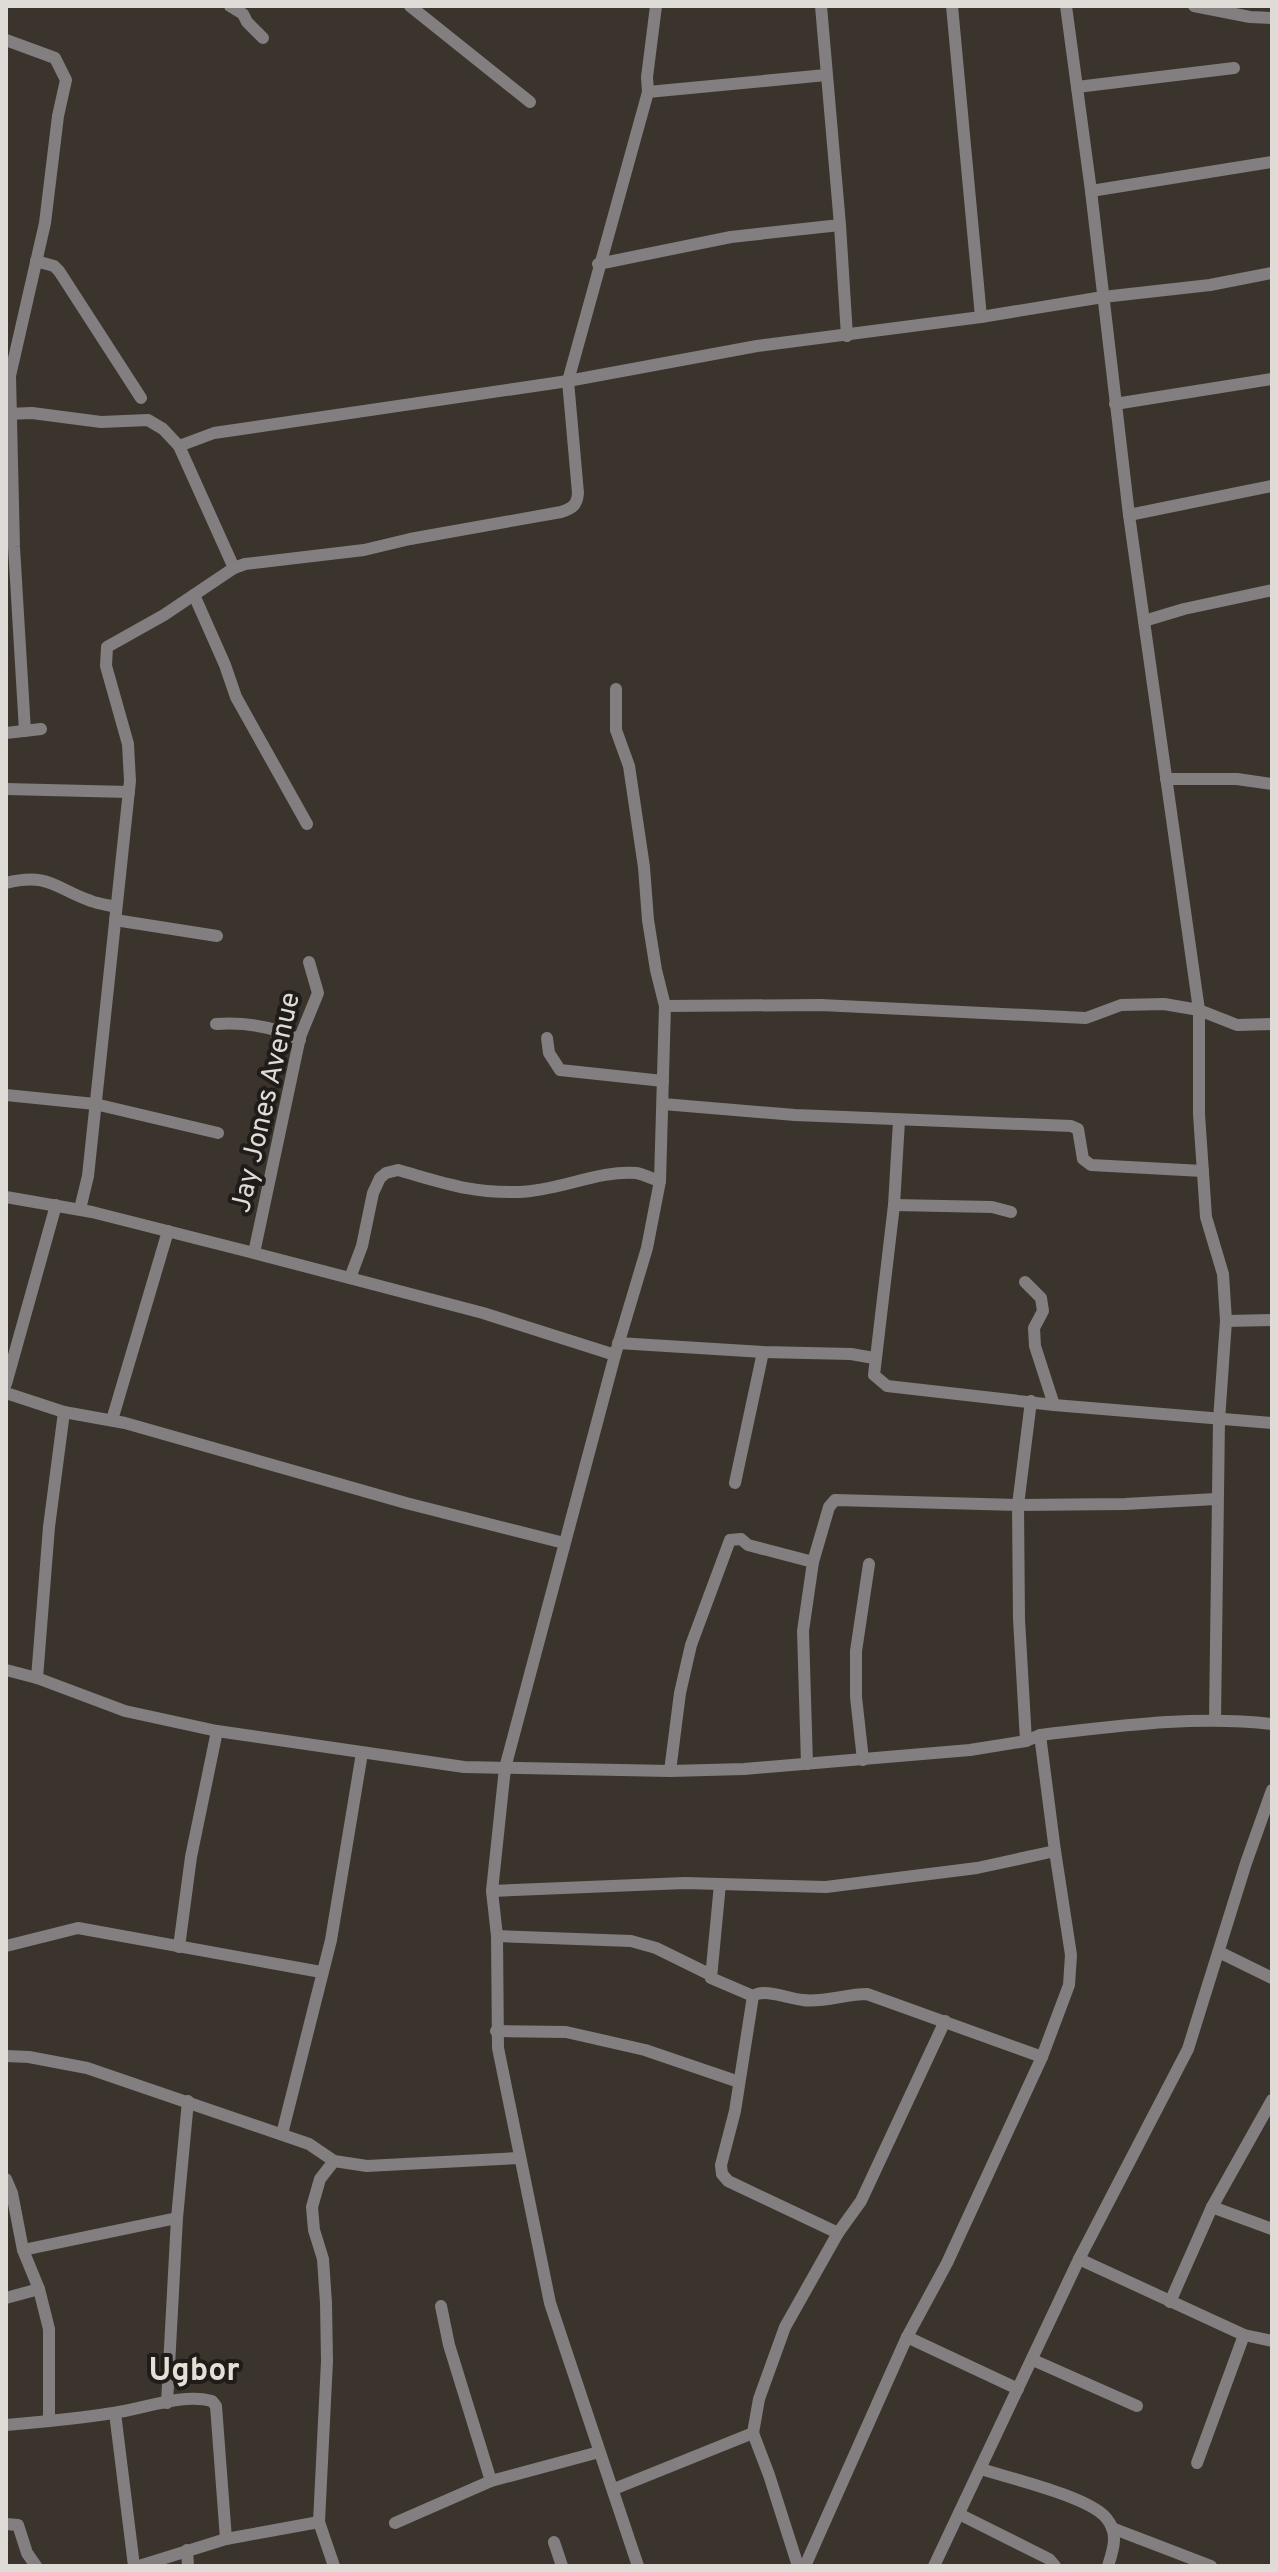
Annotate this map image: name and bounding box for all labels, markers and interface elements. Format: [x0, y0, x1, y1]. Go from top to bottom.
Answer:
street label: Jay Jones Avenue [224, 989, 310, 1216]
district label: Ugbor [148, 2352, 240, 2392]

